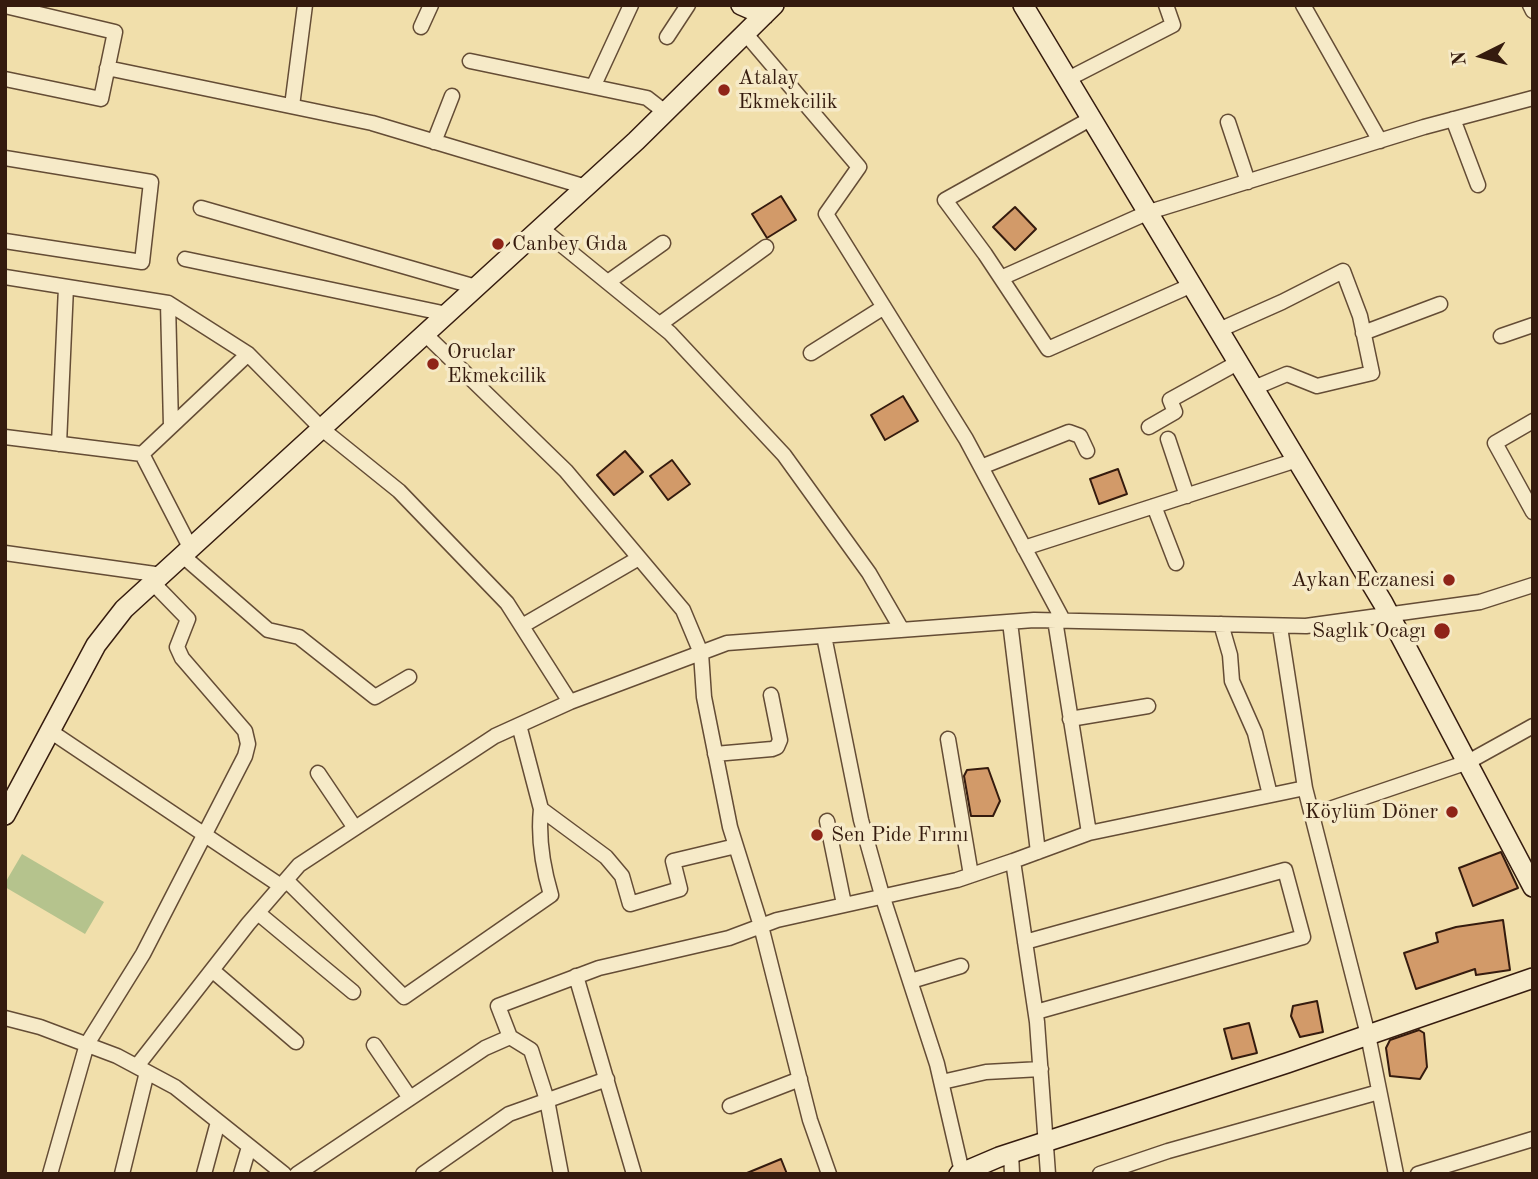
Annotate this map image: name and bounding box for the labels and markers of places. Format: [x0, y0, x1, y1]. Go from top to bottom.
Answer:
place label: Atalay Ekmekcilik [738, 65, 838, 115]
marker: Atalay Ekmekcilik [716, 82, 732, 98]
place label: Canbey Gıda [512, 231, 627, 257]
marker: Canbey Gıda [490, 236, 506, 252]
place label: Oruclar Ekmekcilik [447, 339, 547, 389]
marker: Oruclar Ekmekcilik [425, 356, 441, 372]
place label: Aykan Eczanesi [1291, 567, 1435, 593]
marker: Aykan Eczanesi [1441, 572, 1457, 588]
place label: Saglık Ocagı [1312, 618, 1426, 644]
marker: Saglık Ocagı [1432, 621, 1452, 641]
place label: Köylüm Döner [1305, 799, 1438, 825]
marker: Köylüm Döner [1444, 804, 1460, 820]
place label: Sen Pide Fırını [831, 822, 969, 848]
marker: Sen Pide Fırını [809, 827, 825, 843]

